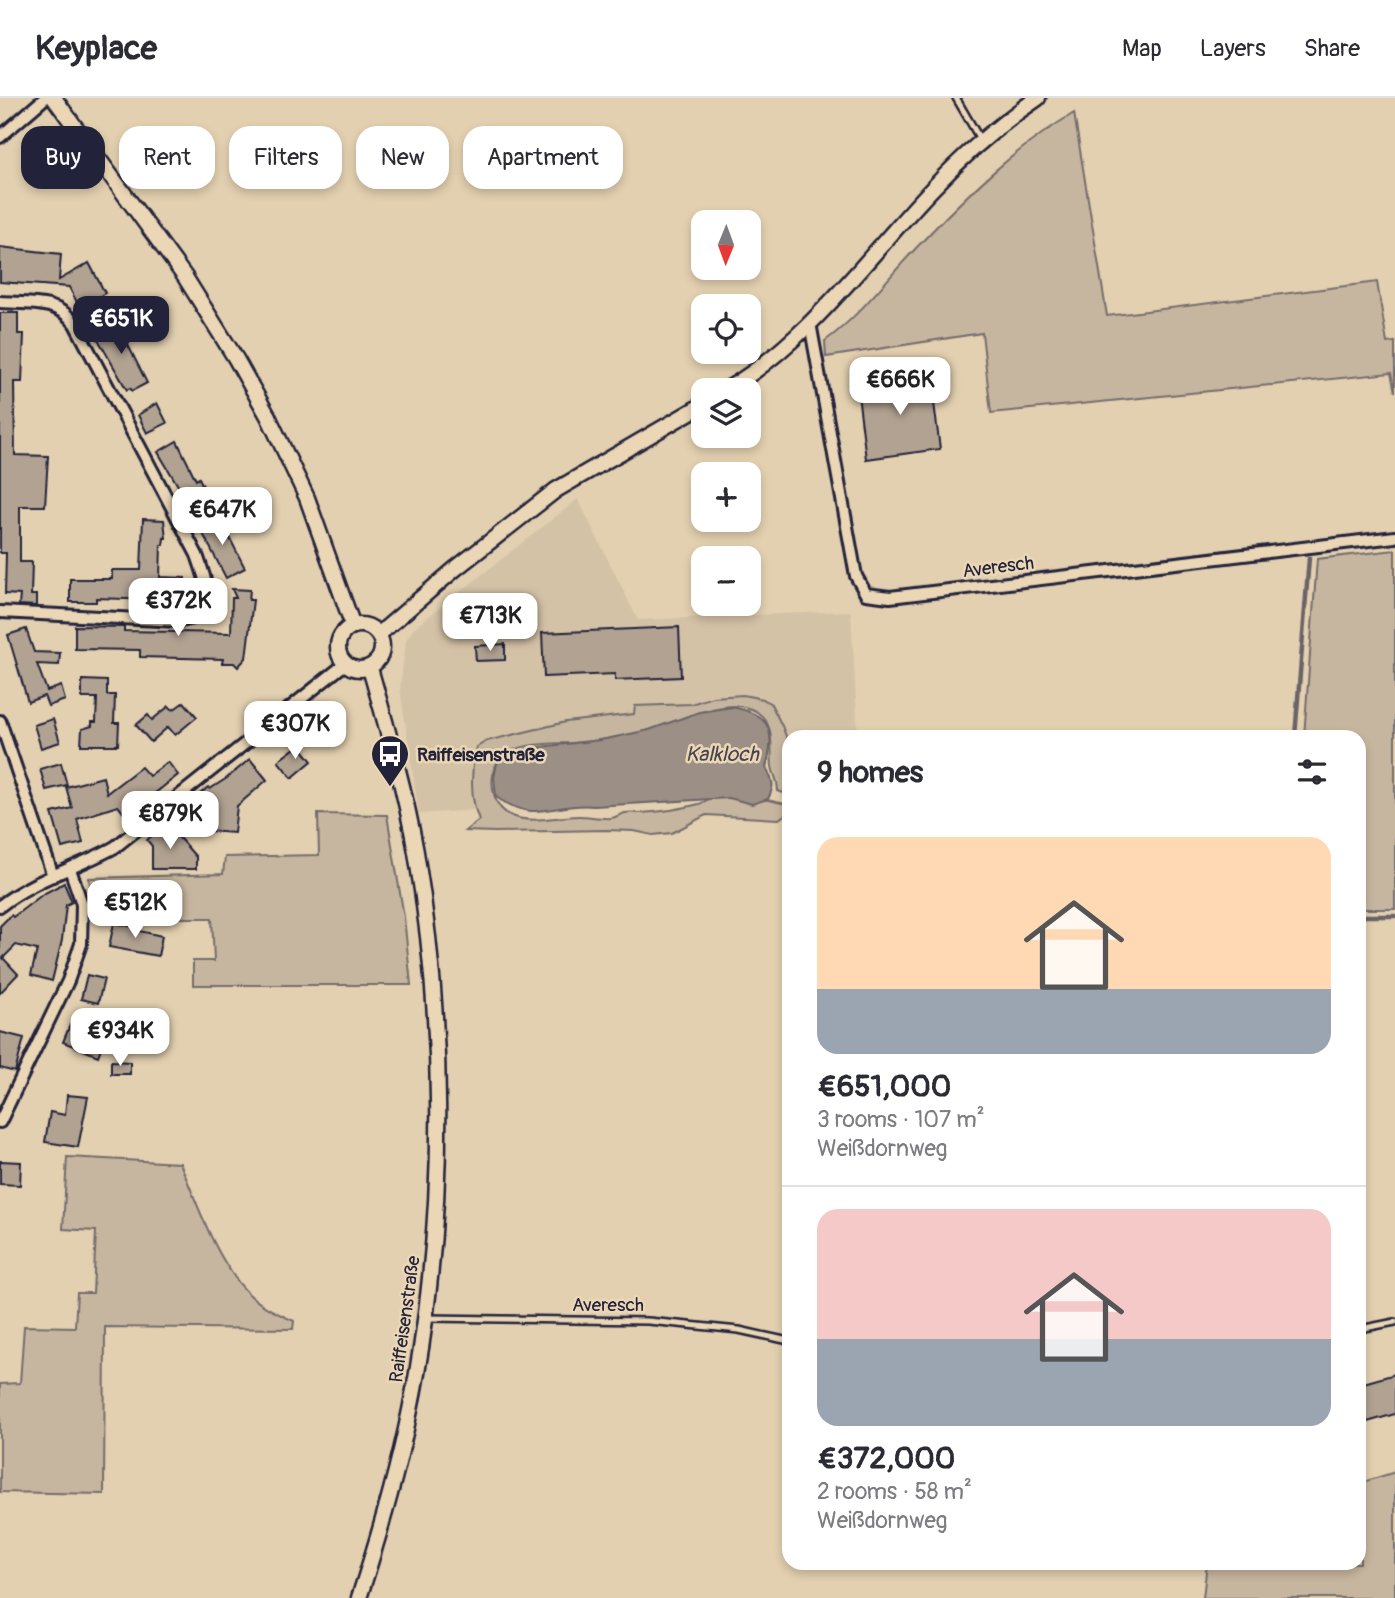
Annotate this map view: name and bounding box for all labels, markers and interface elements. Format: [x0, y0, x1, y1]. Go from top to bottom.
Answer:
text: Keyplace [35, 28, 157, 69]
text: Map [1122, 34, 1162, 63]
text: Layers [1200, 34, 1266, 63]
text: Share [1304, 34, 1360, 63]
chip: Buy [21, 126, 105, 189]
chip: Rent [119, 126, 215, 189]
chip: Filters [229, 126, 342, 189]
chip: New [356, 126, 449, 189]
chip: Apartment [463, 126, 623, 189]
north arrow [691, 210, 761, 280]
map controls [691, 210, 761, 616]
button: locate [691, 294, 761, 364]
pin: €651K [72, 296, 170, 356]
text: €651K [89, 304, 153, 333]
pin: €666K [851, 358, 949, 417]
text: €666K [865, 365, 935, 394]
button: layers [691, 378, 761, 448]
button: + [691, 462, 761, 532]
pin: €647K [173, 488, 271, 547]
text: €647K [188, 495, 256, 524]
button: − [691, 546, 761, 616]
street label: Averesch [961, 551, 1035, 583]
pin: €372K [129, 578, 227, 638]
text: €372K [145, 586, 211, 615]
pin: €713K [441, 594, 539, 653]
text: €713K [458, 601, 522, 630]
pin: €307K [246, 702, 344, 761]
text: €307K [260, 709, 330, 738]
bus stop icon: Raiffeisenstraße [369, 733, 411, 788]
water label: Kalkloch [686, 741, 760, 768]
place label: Raiffeisenstraße [417, 743, 545, 767]
icon: filters [1293, 753, 1331, 791]
text: 9 homes [817, 754, 923, 791]
pin: €879K [121, 792, 219, 851]
text: €879K [138, 799, 202, 828]
pin: €512K [86, 880, 184, 940]
icon: home [1011, 882, 1137, 1008]
text: €512K [103, 888, 167, 917]
pin: €934K [71, 1009, 169, 1068]
text: €934K [86, 1016, 154, 1045]
text: €651,000 [817, 1068, 951, 1105]
text: 3 rooms · 107 m² [817, 1105, 985, 1134]
text: Weißdornweg [817, 1134, 947, 1163]
street label: Raiffeisenstraße [384, 1254, 426, 1384]
icon: home [1011, 1254, 1137, 1380]
street label: Averesch [572, 1293, 644, 1317]
text: €372,000 [817, 1440, 955, 1477]
text: 2 rooms · 58 m² [817, 1477, 972, 1506]
text: Weißdornweg [817, 1506, 947, 1535]

